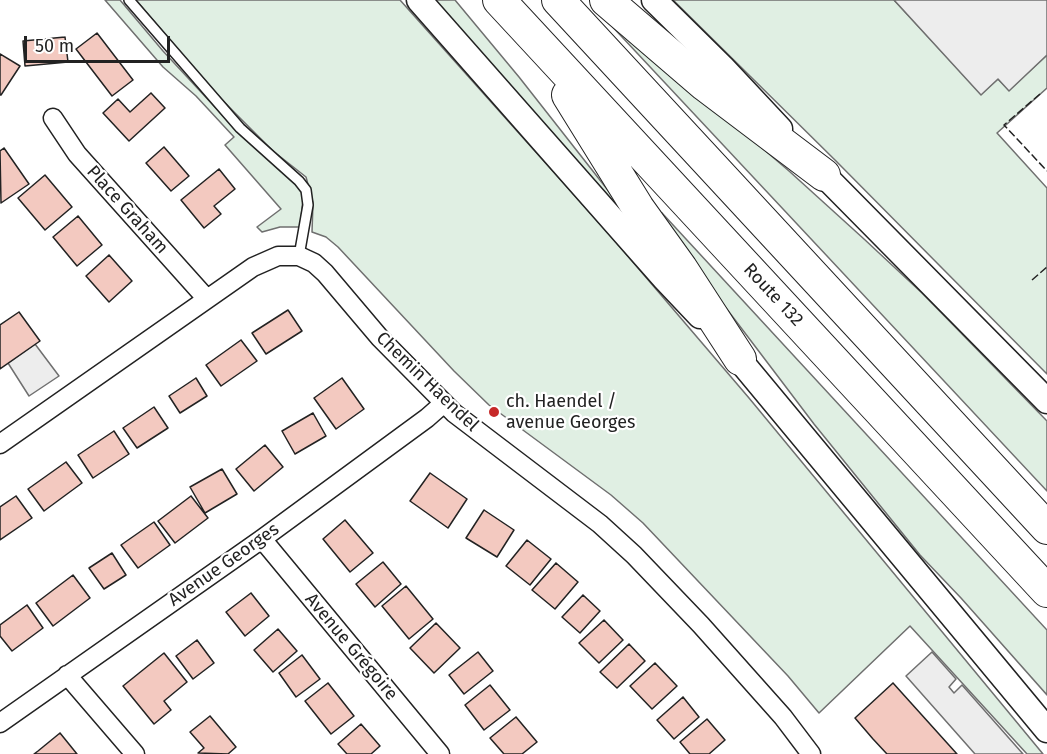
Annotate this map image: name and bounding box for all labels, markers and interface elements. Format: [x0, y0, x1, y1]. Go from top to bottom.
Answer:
scale bar [27, 24, 172, 62]
text: 50 m [35, 35, 74, 57]
street label: Place Graham [82, 161, 172, 259]
street label: Route 132 [739, 259, 807, 331]
street label: Chemin Haendel [371, 328, 483, 436]
place label: ch. Haendel / avenue Georges [506, 391, 635, 434]
marker: ch. Haendel / avenue Georges [487, 405, 501, 419]
street label: Avenue Georges [164, 519, 284, 611]
street label: Avenue Grégoire [300, 589, 402, 705]

